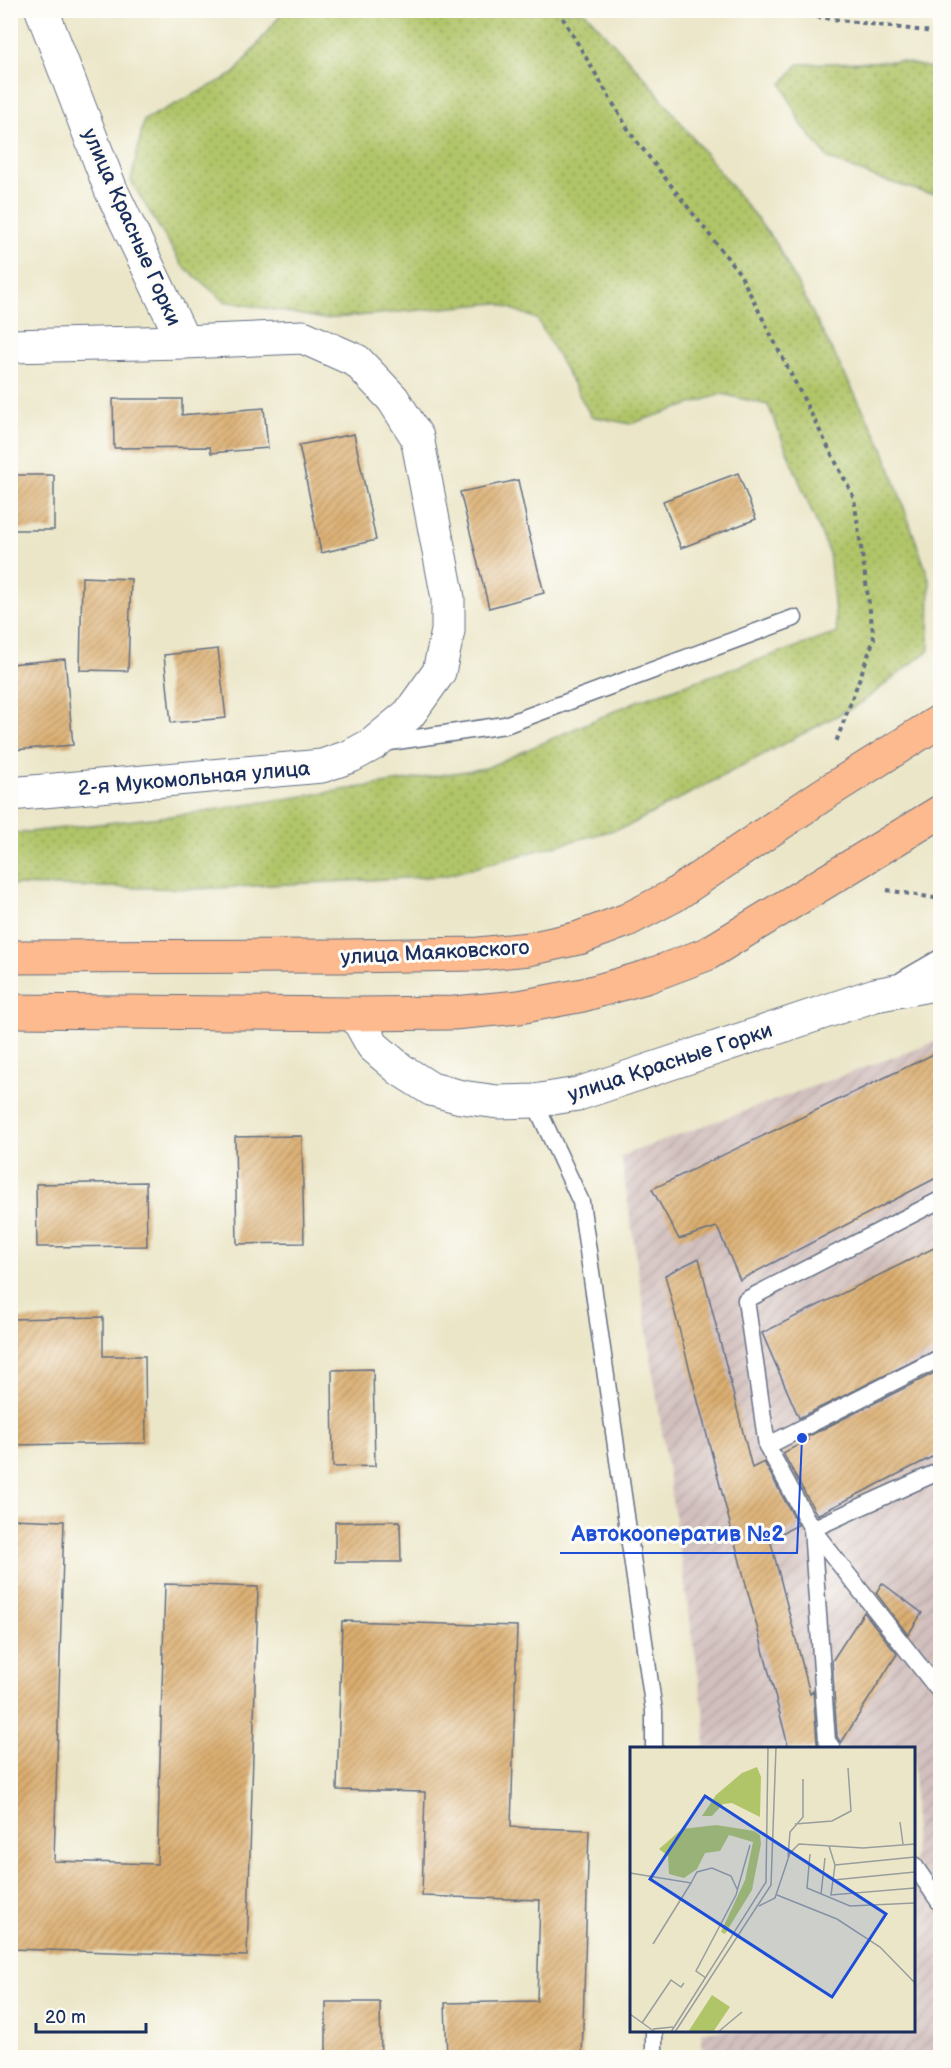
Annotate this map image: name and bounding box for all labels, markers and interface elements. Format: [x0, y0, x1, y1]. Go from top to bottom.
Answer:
street label: улица Красные Горки [77, 125, 186, 330]
street label: 2-я Мукомольная улица [77, 756, 312, 801]
street label: улица Маяковского [340, 935, 530, 970]
street label: улица Красные Горки [565, 1018, 776, 1107]
callout: Автокооператив №2 [560, 1513, 797, 1553]
text: Автокооператив №2 [570, 1521, 785, 1548]
inset map [630, 1747, 915, 2032]
scale bar [36, 1996, 146, 2034]
text: 20 m [45, 2007, 86, 2028]

